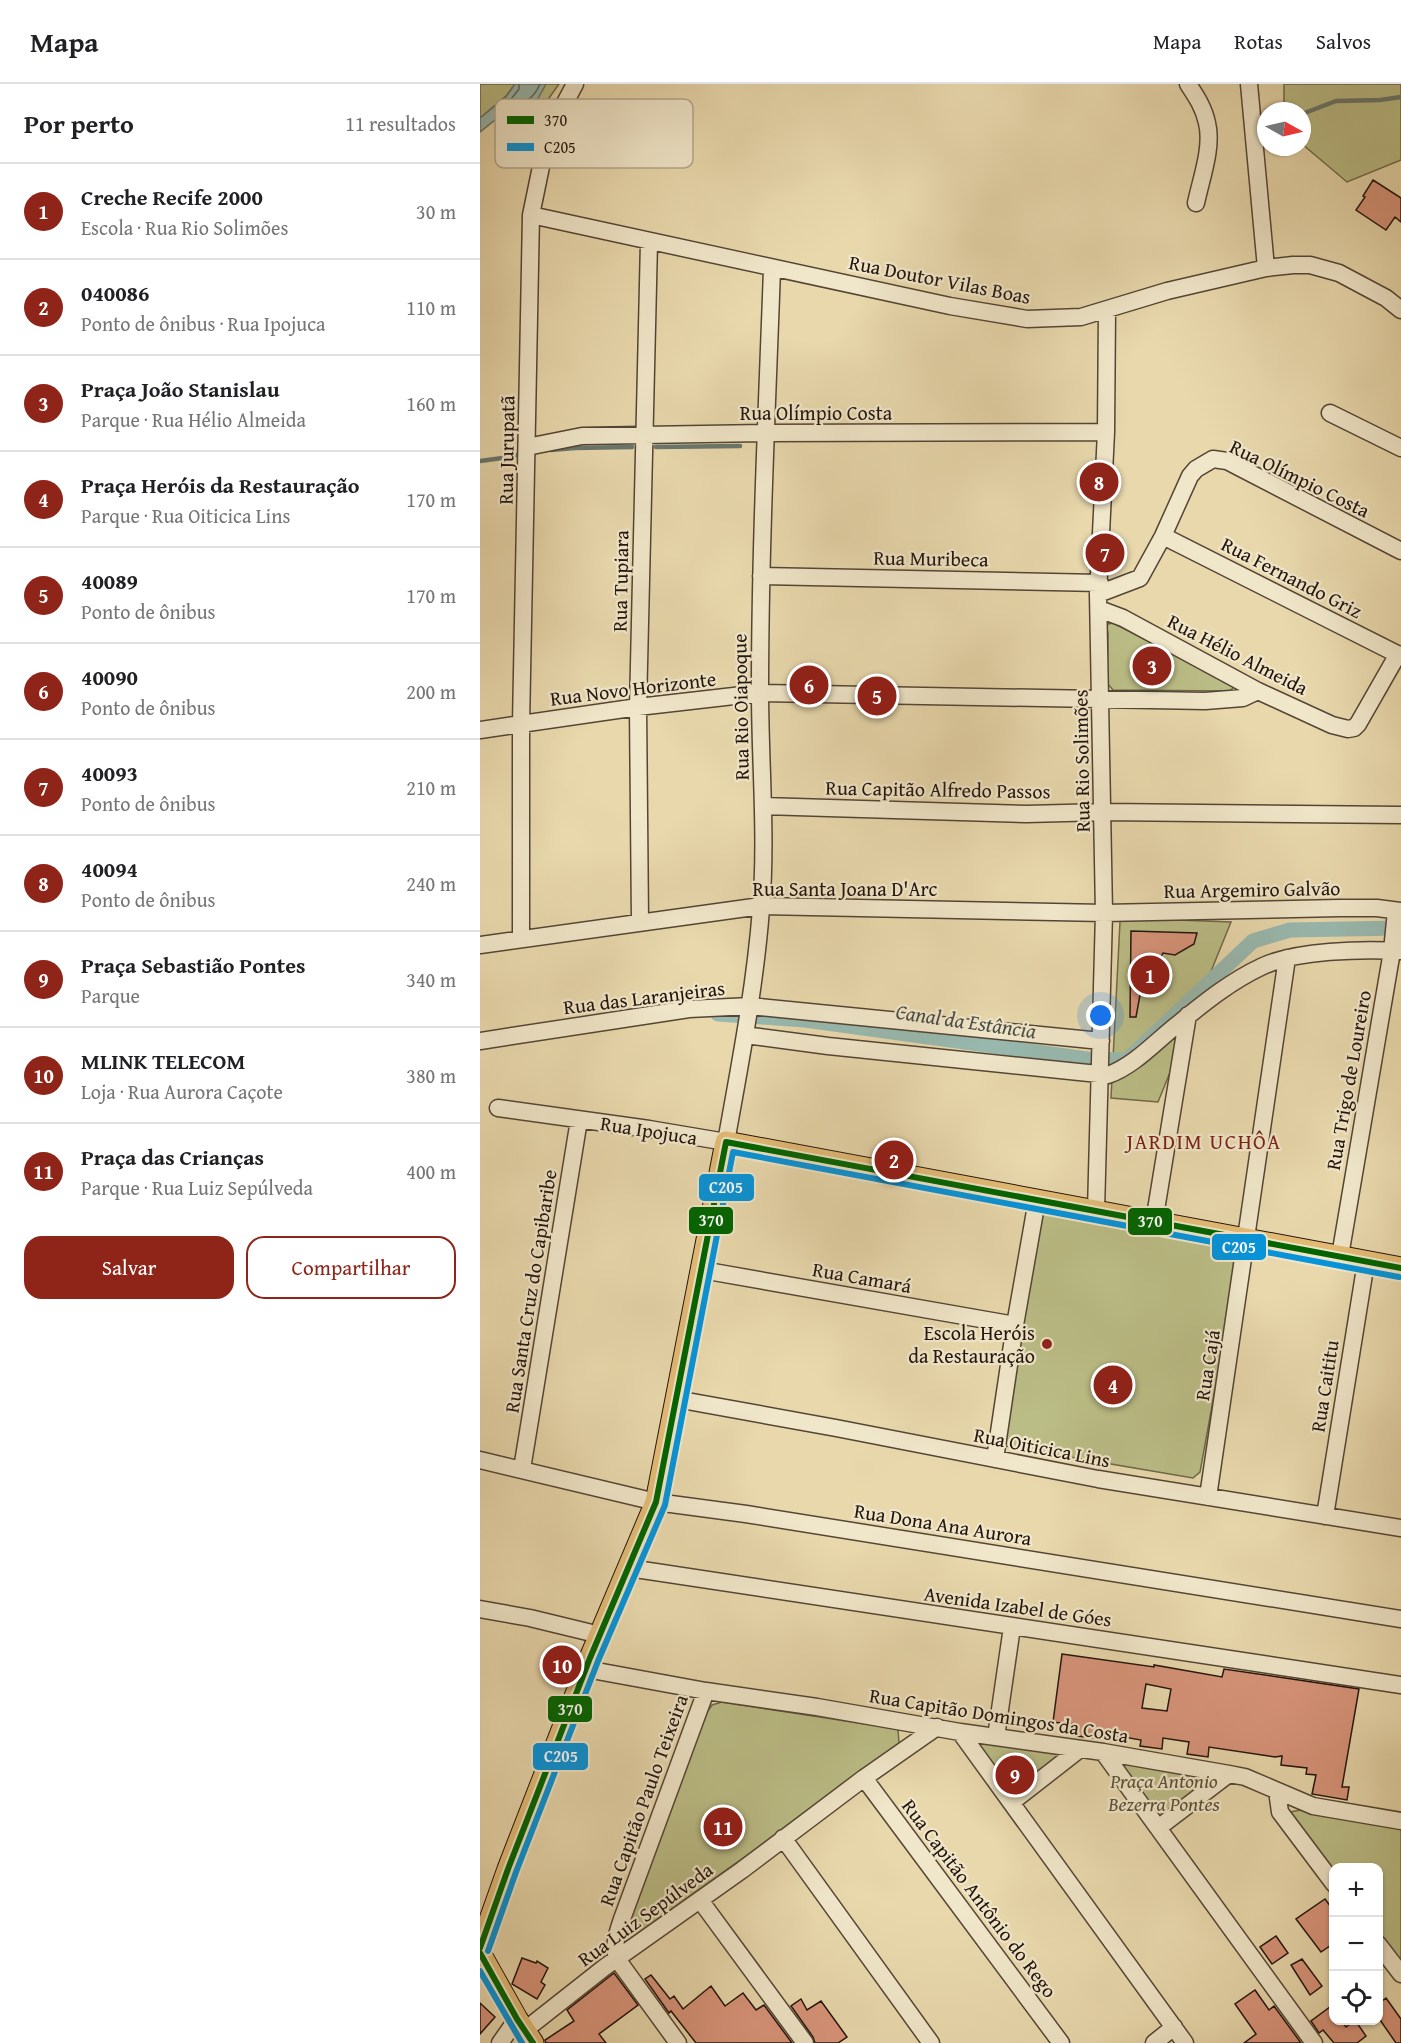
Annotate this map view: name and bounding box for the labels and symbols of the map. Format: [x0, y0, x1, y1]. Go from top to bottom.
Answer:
legend [495, 99, 693, 168]
north arrow [1257, 102, 1311, 156]
text: 370 [544, 108, 567, 132]
text: C205 [544, 135, 576, 159]
street label: Rua Doutor Vilas Boas [847, 247, 1033, 311]
street label: Rua Jurupatã [491, 395, 521, 505]
street label: Rua Olímpio Costa [740, 398, 893, 427]
street label: Rua Olímpio Costa [1225, 432, 1375, 525]
pin: 8 [1080, 460, 1118, 504]
street label: Rua Tupiara [605, 529, 635, 632]
street label: Rua Fernando Griz [1217, 529, 1368, 625]
pin: 7 [1086, 530, 1124, 576]
street label: Rua Muribeca [873, 542, 989, 574]
street label: Rua Hélio Almeida [1163, 606, 1314, 702]
street label: Rua Rio Oiapoque [724, 633, 756, 781]
pin: 3 [1132, 644, 1172, 688]
pin: 6 [790, 662, 828, 708]
street label: Rua Novo Horizonte [548, 663, 718, 713]
pin: 5 [858, 674, 896, 718]
street label: Rua Rio Solimões [1065, 689, 1097, 833]
street label: Rua Capitão Alfredo Passos [825, 773, 1051, 805]
street label: Rua Argemiro Galvão [1163, 873, 1341, 905]
street label: Rua Santa Joana D'Arc [753, 874, 938, 903]
pin: 1 [1130, 952, 1170, 998]
street label: Rua das Laranjeiras [562, 973, 726, 1021]
street label: Rua Trigo de Loureiro [1318, 988, 1378, 1172]
water label: Canal da Estância [894, 996, 1039, 1046]
your location [1086, 1001, 1115, 1030]
street label: Rua Ipojuca [598, 1108, 700, 1152]
district label: JARDIM UCHÔA [1123, 1126, 1282, 1157]
pin: 2 [874, 1138, 914, 1182]
street label: Rua Santa Cruz do Capibaribe [496, 1167, 564, 1415]
line badge: C205 [698, 1173, 755, 1202]
text: C205 [709, 1175, 743, 1199]
line badge: 370 [688, 1206, 734, 1235]
line badge: 370 [1127, 1207, 1173, 1236]
text: 370 [699, 1208, 723, 1232]
text: 370 [1138, 1209, 1162, 1233]
line badge: C205 [1211, 1233, 1267, 1261]
text: C205 [1222, 1235, 1256, 1259]
street label: Rua Camará [810, 1254, 914, 1300]
place label: Escola Heróis da Restauração [908, 1318, 1035, 1370]
street label: Rua Cajá [1187, 1327, 1227, 1403]
marker: Escola Heróis da Restauração [1040, 1337, 1054, 1351]
street label: Rua Caititu [1302, 1338, 1346, 1434]
pin: 4 [1094, 1362, 1132, 1408]
street label: Rua Oiticica Lins [971, 1420, 1113, 1474]
street label: Rua Dona Ana Aurora [852, 1496, 1034, 1552]
street label: Avenida Izabel de Góes [922, 1578, 1114, 1634]
pin: 10 [542, 1642, 581, 1688]
street label: Rua Capitão Domingos da Costa [867, 1680, 1131, 1750]
street label: Rua Capitão Paulo Teixeira [591, 1690, 695, 1910]
line badge: 370 [547, 1695, 593, 1723]
text: 370 [558, 1697, 582, 1721]
line badge: C205 [532, 1742, 589, 1771]
text: C205 [544, 1744, 578, 1768]
pin: 9 [996, 1752, 1034, 1798]
park label: Praça Antonio Bezerra Pontes [1107, 1766, 1221, 1818]
street label: Rua Capitão Antônio do Rego [895, 1792, 1065, 2004]
pin: 11 [704, 1804, 742, 1850]
street label: Rua Luiz Sepúlveda [571, 1855, 719, 1973]

